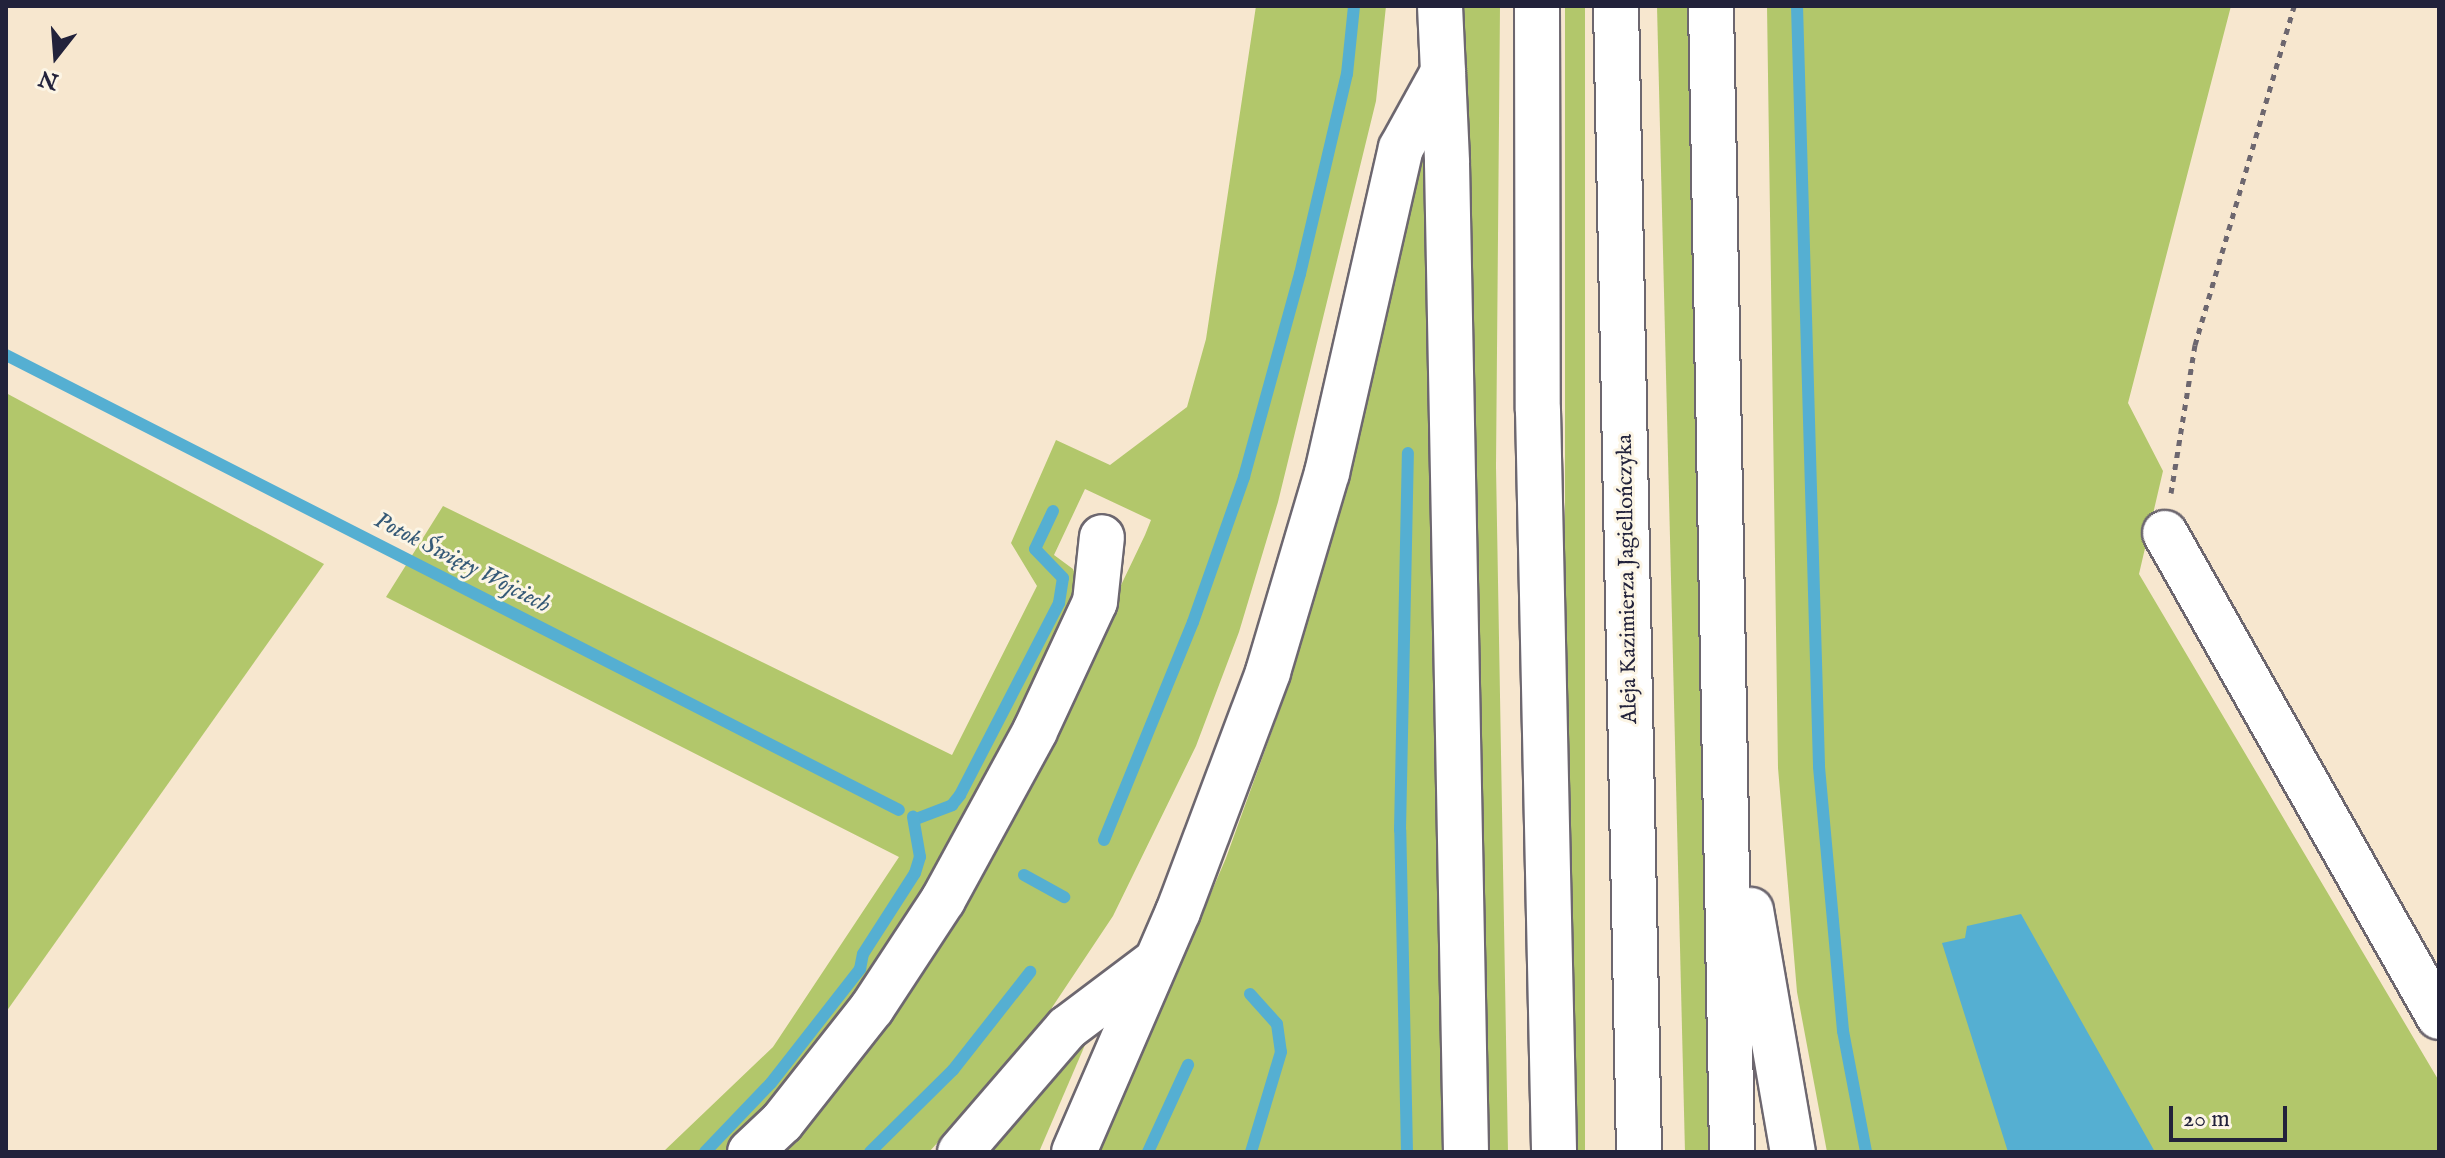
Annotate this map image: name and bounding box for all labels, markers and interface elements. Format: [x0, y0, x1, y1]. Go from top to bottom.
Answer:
north arrow [16, 16, 96, 96]
text: N [36, 63, 62, 95]
street label: Aleja Kazimierza Jagiellończyka [1612, 434, 1644, 724]
water label: Potok Święty Wojciech [369, 506, 555, 620]
scale bar [2173, 1090, 2291, 1140]
text: 20 m [2183, 1104, 2230, 1135]

